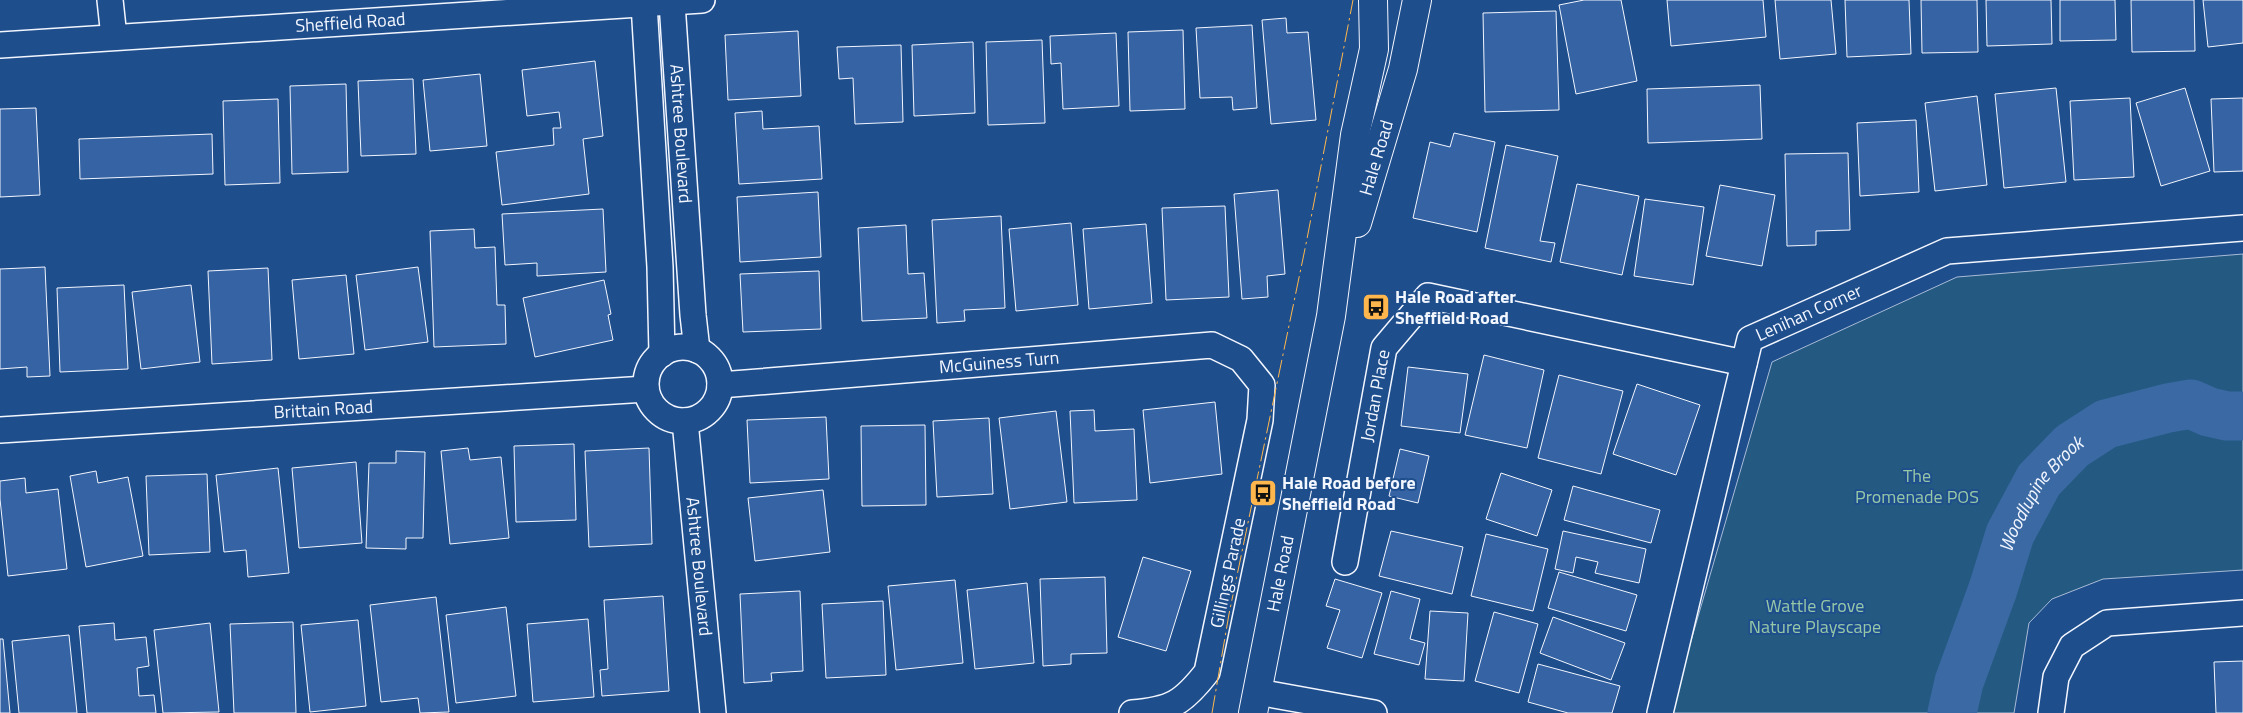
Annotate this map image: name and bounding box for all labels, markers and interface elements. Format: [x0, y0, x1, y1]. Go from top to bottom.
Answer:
street label: Sheffield Road [294, 5, 406, 39]
street label: Ashtree Boulevard [663, 63, 699, 204]
street label: Hale Road [1352, 117, 1400, 199]
street label: Lenihan Corner [1751, 277, 1866, 348]
place label: Hale Road after Sheffield Road [1395, 283, 1516, 331]
bus stop icon: Hale Road after Sheffield Road [1361, 292, 1391, 322]
street label: McGuiness Turn [938, 343, 1060, 380]
street label: Jordan Place [1353, 347, 1396, 444]
street label: Brittain Road [273, 392, 374, 426]
water label: Woodlupine Brook [1990, 426, 2091, 555]
park label: The Promenade POS [1855, 462, 1979, 510]
place label: Hale Road before Sheffield Road [1282, 469, 1416, 517]
bus stop icon: Hale Road before Sheffield Road [1248, 478, 1278, 508]
street label: Ashtree Boulevard [679, 495, 720, 637]
street label: Gillings Parade [1203, 515, 1252, 630]
street label: Hale Road [1259, 533, 1301, 614]
park label: Wattle Grove Nature Playscape [1749, 592, 1881, 640]

